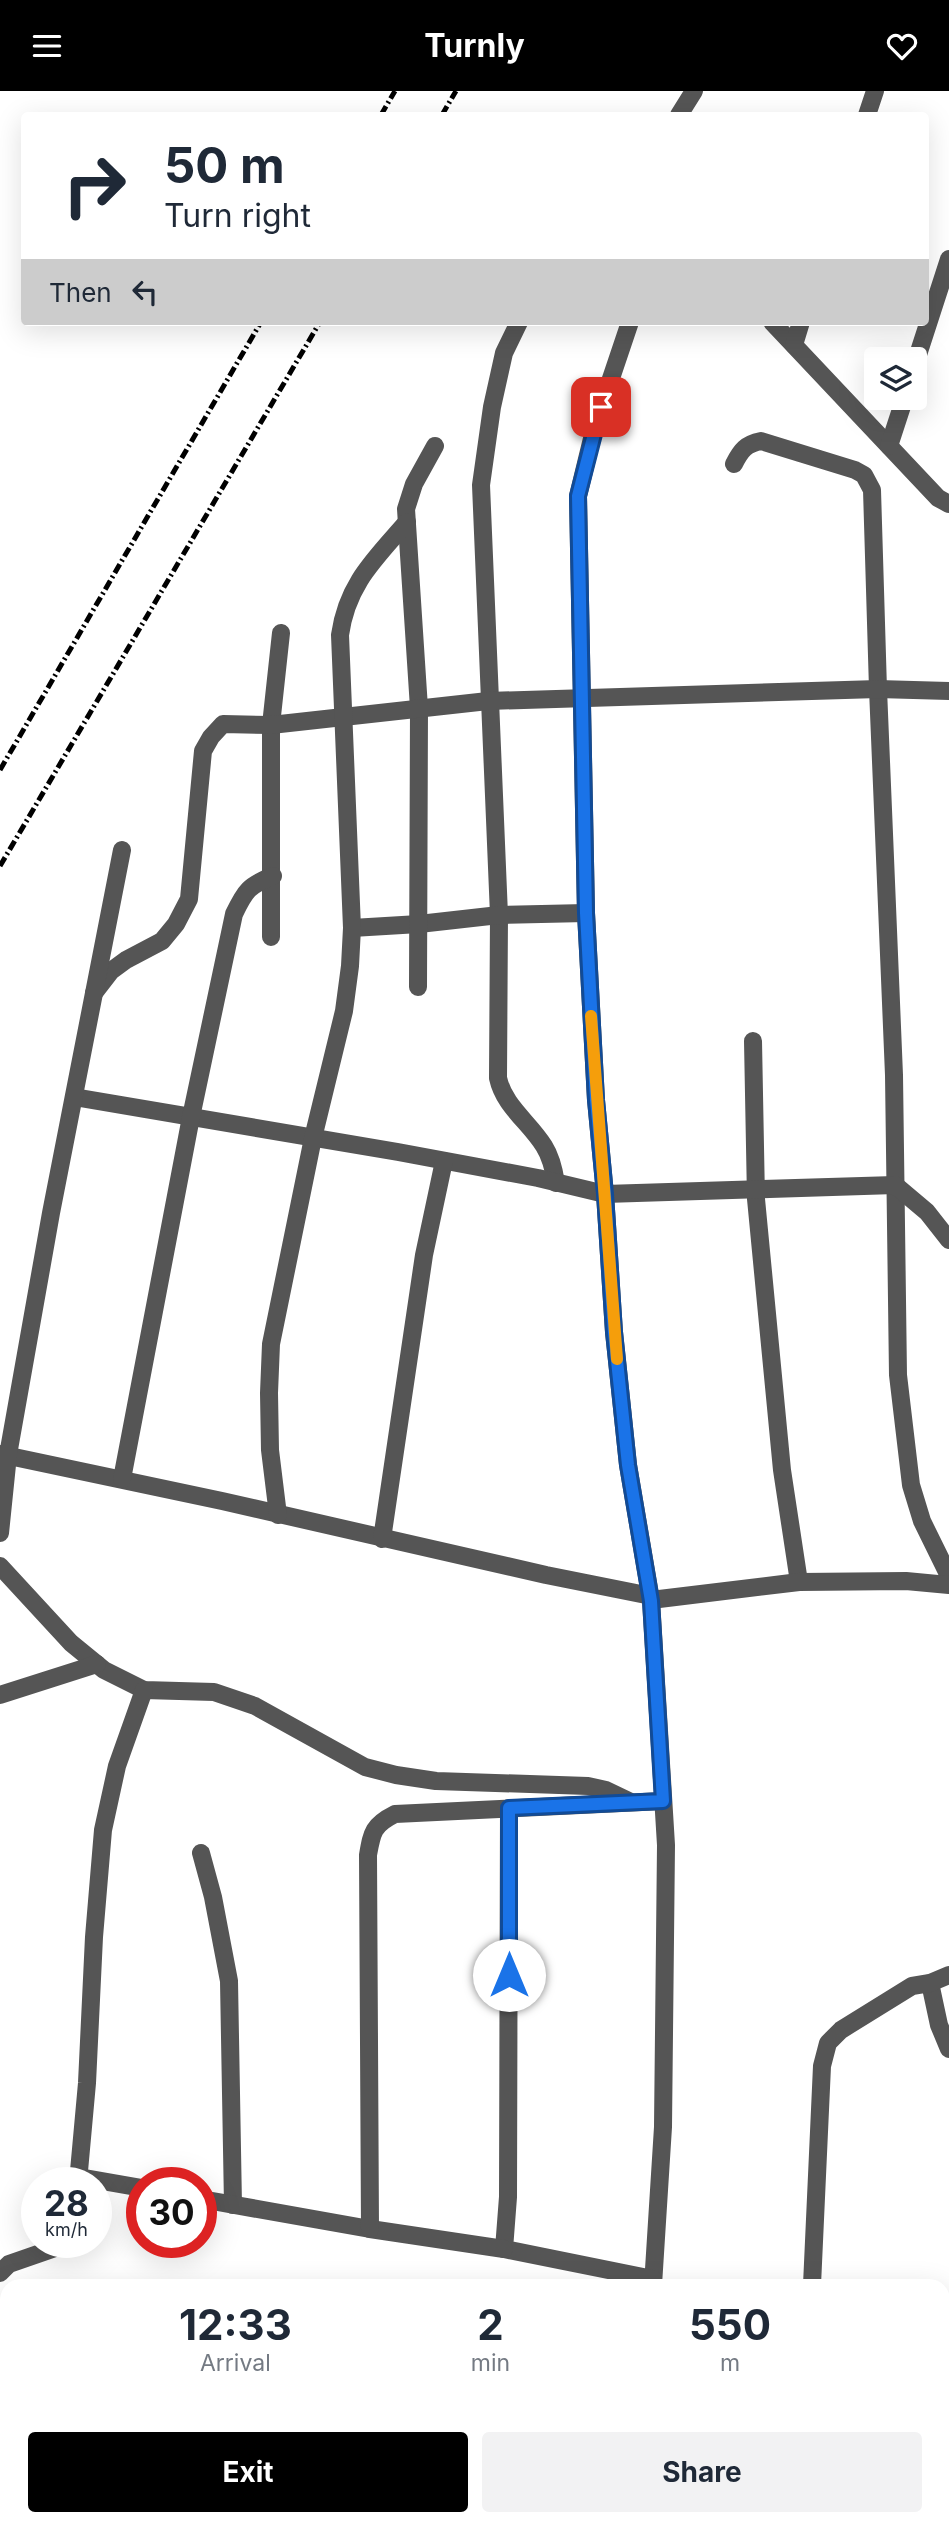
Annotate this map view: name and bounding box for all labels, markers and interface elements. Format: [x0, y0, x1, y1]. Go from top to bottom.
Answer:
text: Turnly [424, 26, 525, 65]
icon: menu [28, 27, 66, 65]
icon: heart [883, 27, 921, 65]
text: 50 m [164, 136, 285, 195]
icon: right [49, 140, 140, 231]
text: Turn right [164, 196, 311, 235]
icon: left [126, 273, 164, 311]
text: Then [49, 277, 112, 308]
map controls [864, 347, 927, 410]
button: layers [864, 347, 927, 410]
pin [571, 377, 631, 437]
icon: arrive [582, 388, 620, 426]
position arrow [472, 1938, 546, 2012]
speed limit sign: 30 [126, 2167, 217, 2258]
text: 28 [44, 2182, 89, 2224]
text: km/h [45, 2219, 88, 2240]
text: 12:33 [179, 2299, 292, 2350]
text: 2 [477, 2299, 504, 2350]
text: 550 [689, 2299, 771, 2350]
text: Arrival [200, 2349, 271, 2377]
text: min [471, 2349, 510, 2377]
text: m [720, 2349, 740, 2377]
button: Exit [28, 2432, 468, 2512]
button: Share [482, 2432, 922, 2512]

